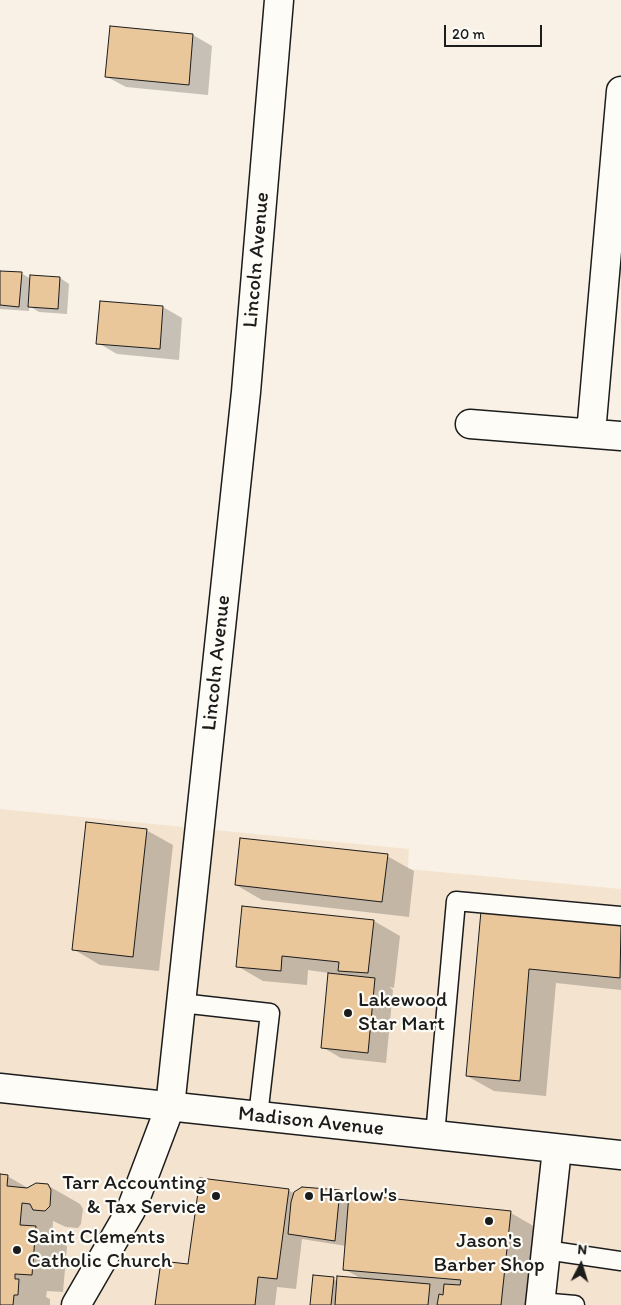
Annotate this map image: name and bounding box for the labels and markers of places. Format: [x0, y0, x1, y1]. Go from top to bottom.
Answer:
place label: Lakewood Star Mart [358, 988, 448, 1038]
marker: Lakewood Star Mart [342, 1007, 354, 1019]
place label: Tarr Accounting & Tax Service [62, 1171, 206, 1221]
place label: Harlow's [319, 1183, 397, 1209]
marker: Tarr Accounting & Tax Service [210, 1190, 222, 1202]
marker: Harlow's [303, 1190, 315, 1202]
marker: Jason's Barber Shop [483, 1215, 495, 1227]
place label: Saint Clements Catholic Church [27, 1225, 172, 1275]
place label: Jason's Barber Shop [433, 1229, 545, 1279]
marker: Saint Clements Catholic Church [11, 1244, 23, 1256]

